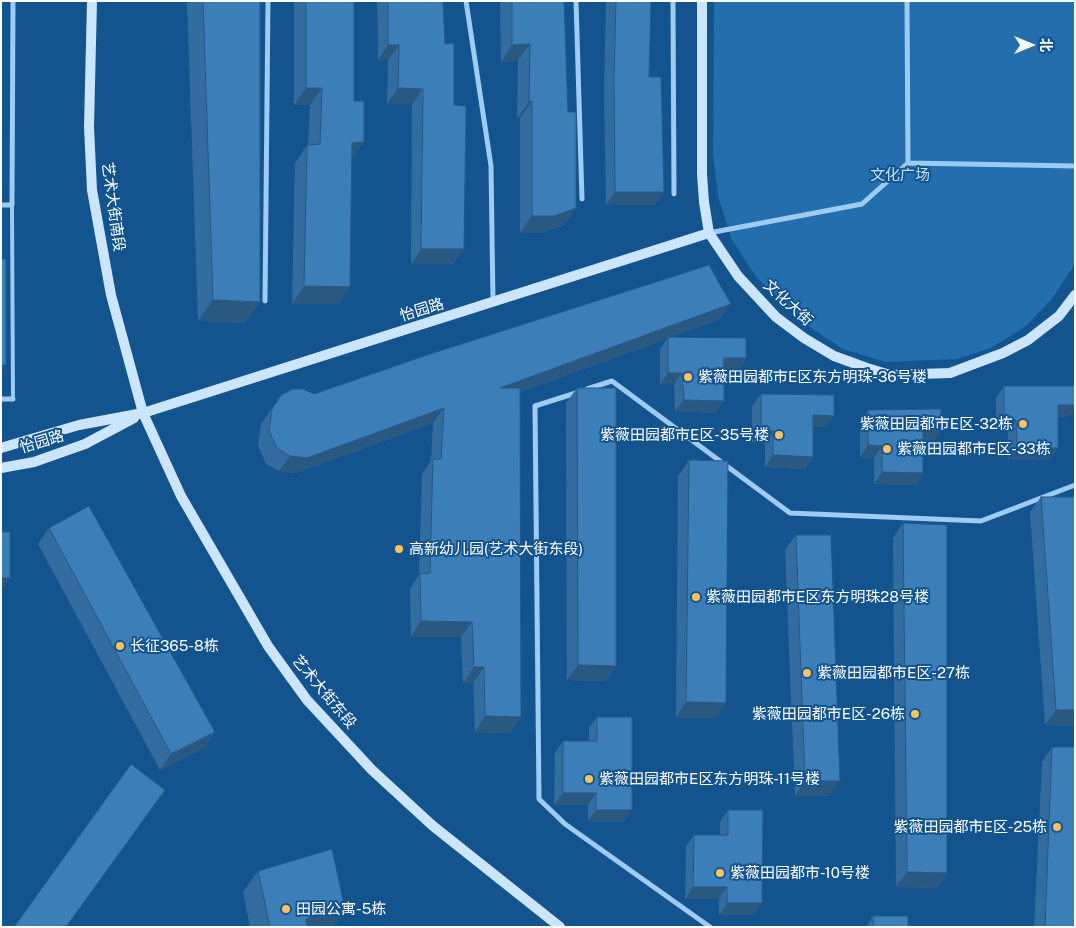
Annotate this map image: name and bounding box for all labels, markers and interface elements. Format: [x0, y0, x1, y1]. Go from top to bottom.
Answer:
north arrow [1006, 20, 1056, 70]
text: 北 [1038, 38, 1054, 52]
street label: 艺术大街南段 [98, 161, 128, 253]
park label: 文化广场 [870, 166, 930, 184]
street label: 文化大街 [760, 276, 816, 330]
street label: 怡园路 [398, 295, 446, 325]
place label: 紫薇田园都市E区东方明珠-36号楼 [698, 368, 927, 386]
marker: 紫薇田园都市E区东方明珠-36号楼 [682, 371, 694, 383]
place label: 紫薇田园都市E区-32栋 [860, 415, 1013, 433]
marker: 紫薇田园都市E区-32栋 [1017, 418, 1029, 430]
place label: 紫薇田园都市E区-35号楼 [600, 426, 769, 444]
street label: 怡园路 [18, 427, 66, 457]
marker: 紫薇田园都市E区-35号楼 [773, 429, 785, 441]
place label: 紫薇田园都市E区-33栋 [897, 440, 1051, 458]
marker: 紫薇田园都市E区-33栋 [881, 443, 893, 455]
place label: 高新幼儿园(艺术大街东段) [409, 540, 583, 558]
marker: 高新幼儿园(艺术大街东段) [393, 543, 405, 555]
place label: 紫薇田园都市E区东方明珠28号楼 [706, 588, 929, 606]
marker: 紫薇田园都市E区东方明珠28号楼 [690, 591, 702, 603]
place label: 长征365-8栋 [130, 637, 219, 655]
marker: 长征365-8栋 [114, 640, 126, 652]
street label: 艺术大街东段 [288, 652, 360, 732]
place label: 紫薇田园都市E区-27栋 [817, 664, 970, 682]
marker: 紫薇田园都市E区-27栋 [801, 667, 813, 679]
place label: 紫薇田园都市E区-26栋 [752, 705, 905, 723]
marker: 紫薇田园都市E区-26栋 [909, 708, 921, 720]
place label: 紫薇田园都市E区东方明珠-11号楼 [599, 770, 820, 788]
marker: 紫薇田园都市E区东方明珠-11号楼 [583, 773, 595, 785]
place label: 紫薇田园都市E区-25栋 [893, 818, 1047, 836]
marker: 紫薇田园都市E区-25栋 [1051, 821, 1063, 833]
place label: 紫薇田园都市-10号楼 [730, 864, 870, 882]
marker: 紫薇田园都市-10号楼 [714, 867, 726, 879]
place label: 田园公寓-5栋 [296, 900, 386, 918]
marker: 田园公寓-5栋 [280, 903, 292, 915]

